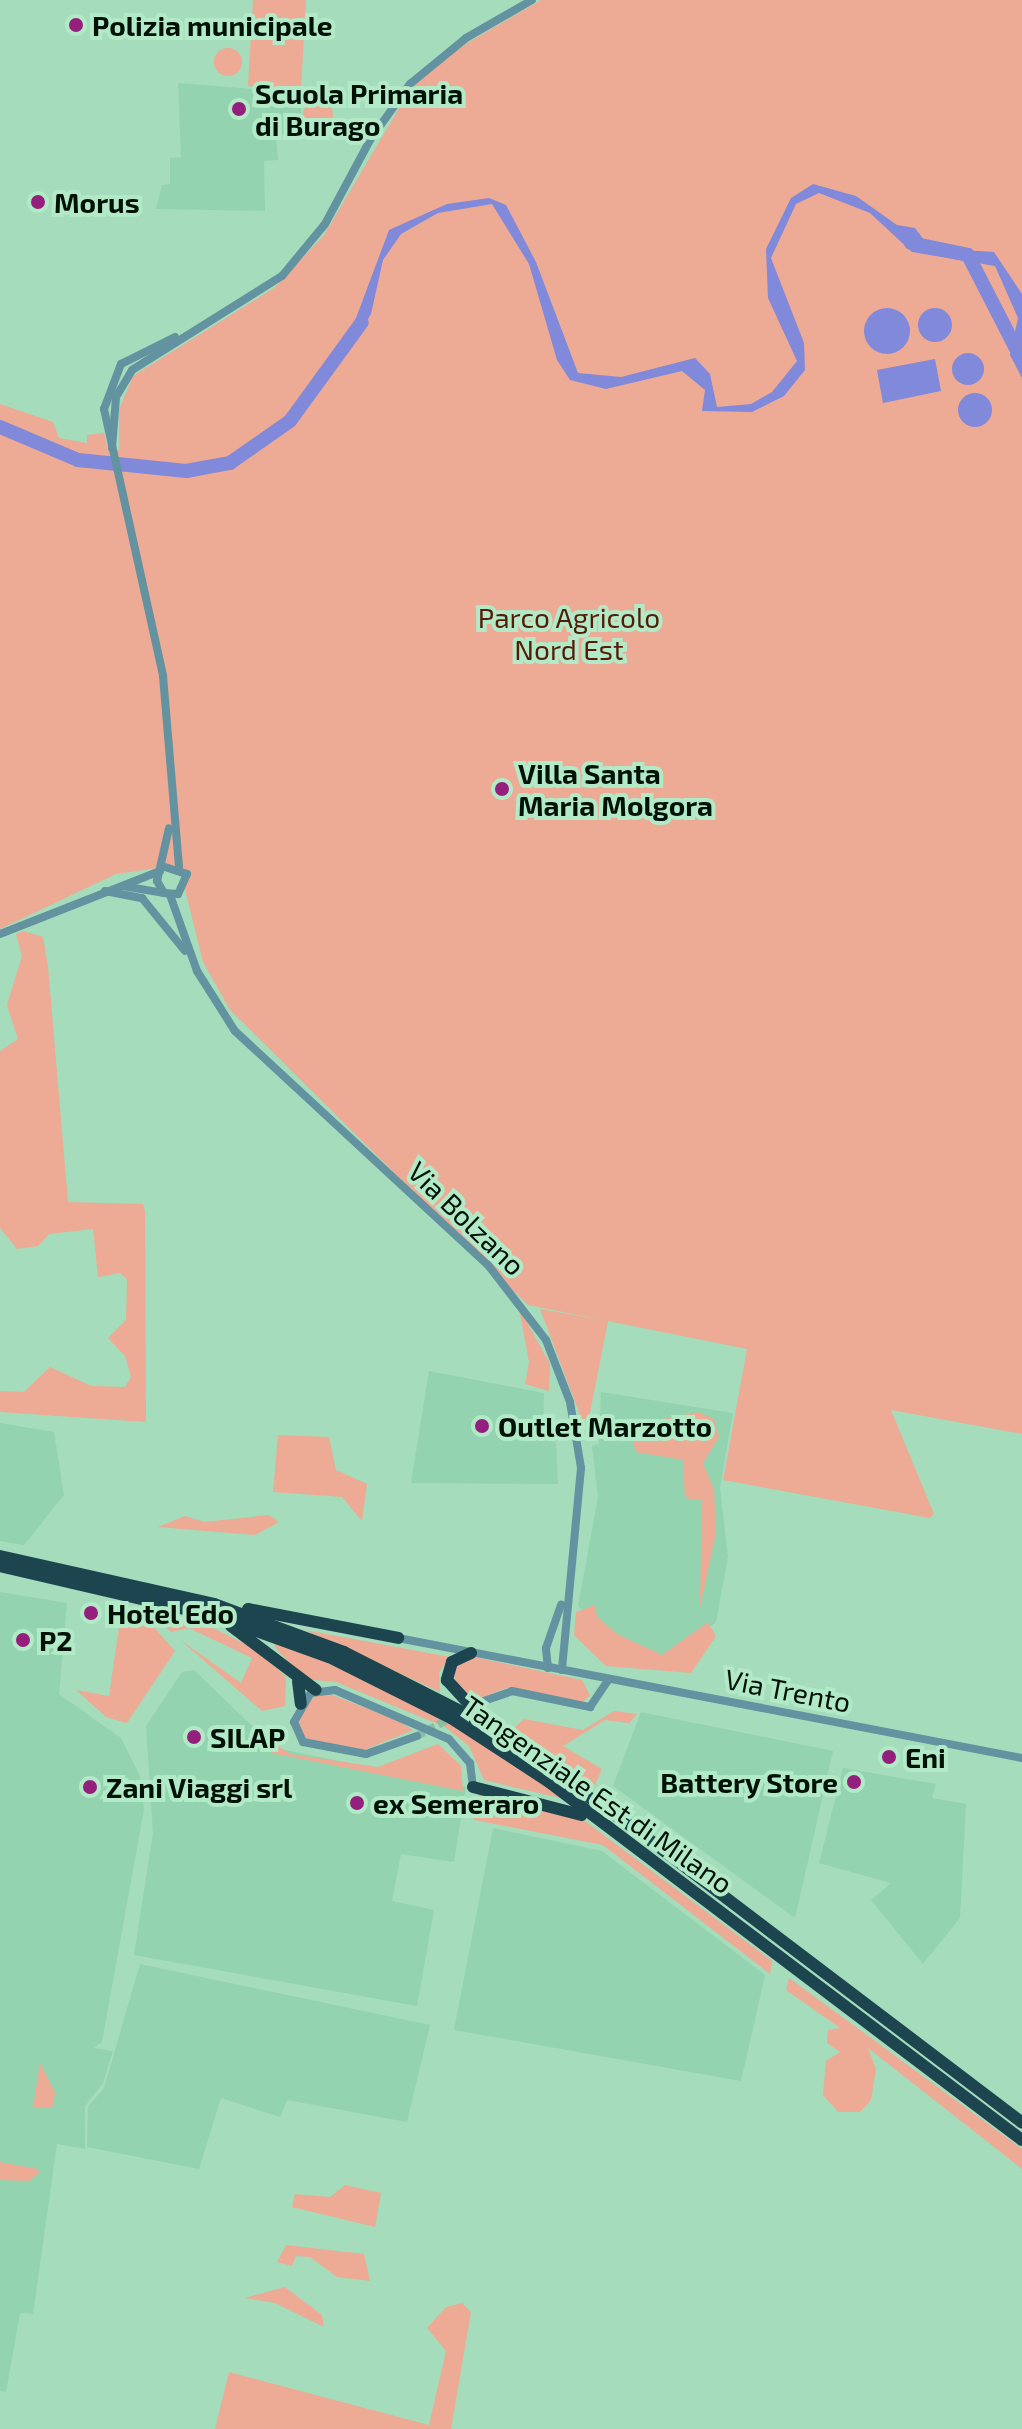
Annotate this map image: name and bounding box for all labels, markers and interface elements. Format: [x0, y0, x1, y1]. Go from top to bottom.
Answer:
place label: Polizia municipale [92, 8, 333, 42]
marker: Polizia municipale [67, 16, 85, 34]
place label: Scuola Primaria di Burago [255, 76, 463, 142]
marker: Scuola Primaria di Burago [230, 100, 248, 118]
place label: Morus [54, 185, 140, 219]
marker: Morus [29, 193, 47, 211]
park label: Parco Agricolo Nord Est [477, 600, 661, 666]
place label: Villa Santa Maria Molgora [518, 756, 713, 822]
marker: Villa Santa Maria Molgora [493, 780, 511, 798]
street label: Via Bolzano [402, 1154, 532, 1282]
place label: Outlet Marzotto [498, 1409, 712, 1443]
marker: Outlet Marzotto [473, 1417, 491, 1435]
place label: Hotel Edo [107, 1596, 235, 1630]
marker: Hotel Edo [82, 1604, 100, 1622]
place label: P2 [39, 1623, 73, 1657]
marker: P2 [14, 1631, 32, 1649]
street label: Via Trento [722, 1661, 854, 1719]
street label: Tangenziale Est di Milano [457, 1688, 739, 1900]
place label: SILAP [210, 1720, 285, 1754]
marker: SILAP [185, 1728, 203, 1746]
place label: Eni [905, 1740, 946, 1774]
marker: Eni [880, 1748, 898, 1766]
place label: Battery Store [660, 1765, 838, 1799]
place label: Zani Viaggi srl [106, 1770, 293, 1804]
marker: Battery Store [845, 1773, 863, 1791]
marker: Zani Viaggi srl [81, 1778, 99, 1796]
place label: ex Semeraro [373, 1786, 539, 1820]
marker: ex Semeraro [348, 1794, 366, 1812]

